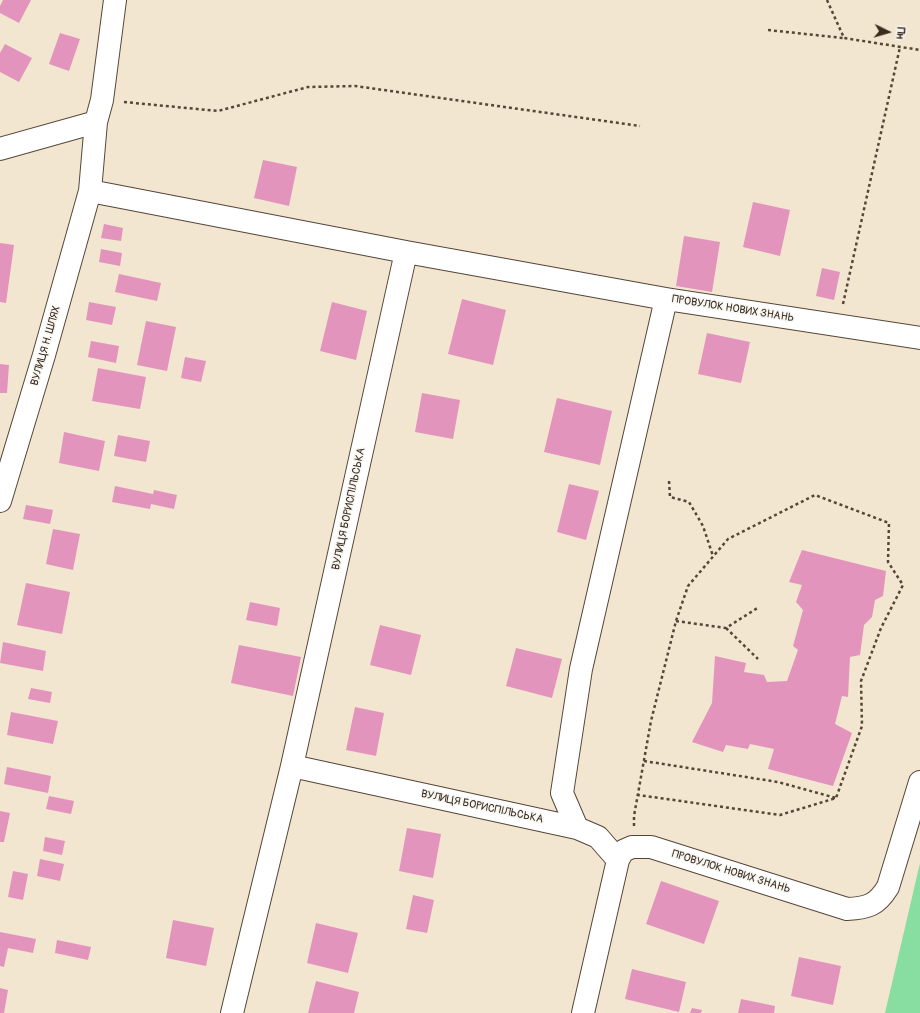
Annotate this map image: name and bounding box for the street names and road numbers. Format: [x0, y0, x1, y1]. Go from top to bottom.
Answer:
street label: ПРОВУЛОК НОВИХ ЗНАНЬ [671, 293, 795, 325]
street label: ВУЛИЦЯ Н. ШЛЯХ [28, 305, 64, 387]
street label: ВУЛИЦЯ БОРИСПІЛЬСЬКА [330, 447, 368, 571]
street label: ВУЛИЦЯ БОРИСПІЛЬСЬКА [420, 788, 544, 826]
street label: ПРОВУЛОК НОВИХ ЗНАНЬ [670, 848, 792, 896]

